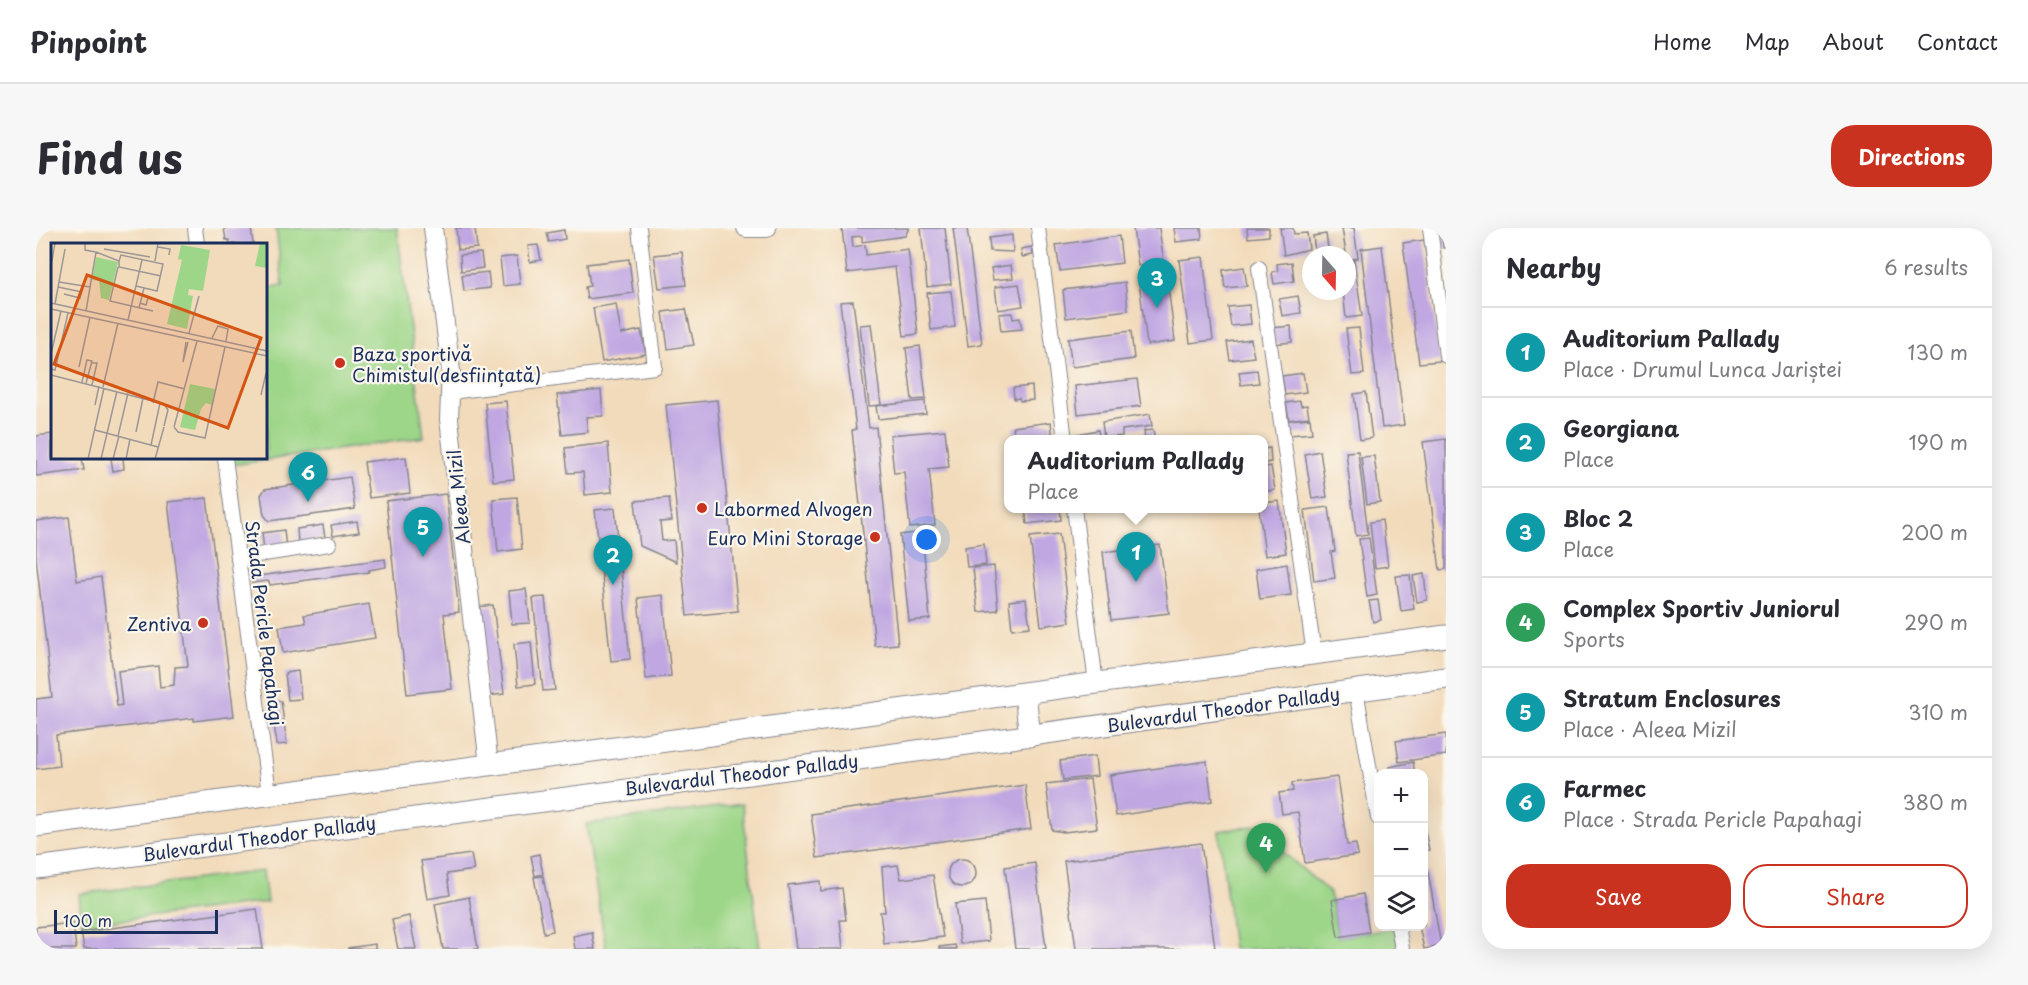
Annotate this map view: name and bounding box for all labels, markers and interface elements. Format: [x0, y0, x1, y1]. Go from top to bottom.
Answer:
text: Pinpoint [30, 20, 147, 63]
text: Home [1653, 25, 1712, 57]
text: Map [1745, 25, 1790, 57]
text: About [1823, 25, 1884, 57]
text: Contact [1917, 25, 1998, 57]
text: Find us [36, 125, 183, 188]
button: Directions [1831, 125, 1992, 187]
inset map [51, 243, 267, 459]
north arrow [1302, 246, 1356, 300]
text: Nearby [1506, 248, 1601, 287]
text: 6 results [1884, 252, 1968, 282]
pin: 3 [1138, 259, 1176, 308]
text: Auditorium Pallady [1563, 321, 1780, 354]
text: 1 [1521, 337, 1530, 367]
text: 130 m [1908, 337, 1968, 367]
place label: Baza sportivă Chimistul(desființată) [352, 340, 541, 388]
text: Place · Drumul Lunca Jariștei [1563, 354, 1842, 384]
marker: Baza sportivă Chimistul(desființată) [333, 356, 347, 370]
text: Georgiana [1563, 411, 1679, 444]
text: 2 [1518, 427, 1533, 457]
text: 190 m [1909, 427, 1968, 457]
popup [1004, 435, 1268, 513]
text: Auditorium Pallady [1028, 443, 1244, 476]
text: Place [1563, 444, 1614, 474]
street label: Aleea Mizil [440, 448, 476, 546]
pin: 6 [288, 452, 328, 502]
text: Place [1028, 476, 1079, 506]
place label: Labormed Alvogen [714, 495, 873, 522]
marker: Labormed Alvogen [695, 501, 709, 515]
text: Bloc 2 [1563, 501, 1633, 534]
pin: 5 [404, 508, 442, 557]
text: 3 [1519, 517, 1532, 547]
text: 200 m [1901, 517, 1968, 547]
street label: Strada Pericle Papahagi [239, 519, 291, 727]
place label: Euro Mini Storage [707, 524, 863, 551]
your location [912, 525, 941, 554]
marker: Euro Mini Storage [868, 530, 882, 544]
pin: 1 [1116, 532, 1156, 582]
text: Place [1563, 534, 1614, 564]
pin: 2 [594, 536, 632, 585]
text: Complex Sportiv Juniorul [1563, 591, 1840, 624]
text: 4 [1519, 607, 1532, 637]
text: 290 m [1904, 607, 1968, 637]
place label: Zentiva [127, 610, 192, 637]
marker: Zentiva [196, 616, 210, 630]
text: Sports [1563, 624, 1625, 654]
street label: Bulevardul Theodor Pallady [1104, 679, 1342, 739]
text: Stratum Enclosures [1563, 681, 1781, 714]
text: 5 [1519, 697, 1532, 727]
text: 310 m [1908, 697, 1968, 727]
text: Place · Aleea Mizil [1563, 714, 1737, 744]
street label: Bulevardul Theodor Pallady [622, 746, 860, 802]
map controls [1374, 769, 1428, 931]
button: + [1374, 769, 1428, 823]
text: Farmec [1563, 771, 1646, 804]
text: 6 [1518, 787, 1533, 817]
text: 380 m [1902, 787, 1968, 817]
text: Place · Strada Pericle Papahagi [1563, 804, 1862, 834]
street label: Bulevardul Theodor Pallady [140, 808, 378, 868]
button: − [1374, 823, 1428, 877]
pin: 4 [1246, 824, 1286, 873]
button: Save [1506, 864, 1731, 928]
button: Share [1743, 864, 1968, 928]
button: layers [1374, 877, 1428, 931]
scale bar [54, 907, 218, 934]
text: 100 m [63, 908, 112, 932]

